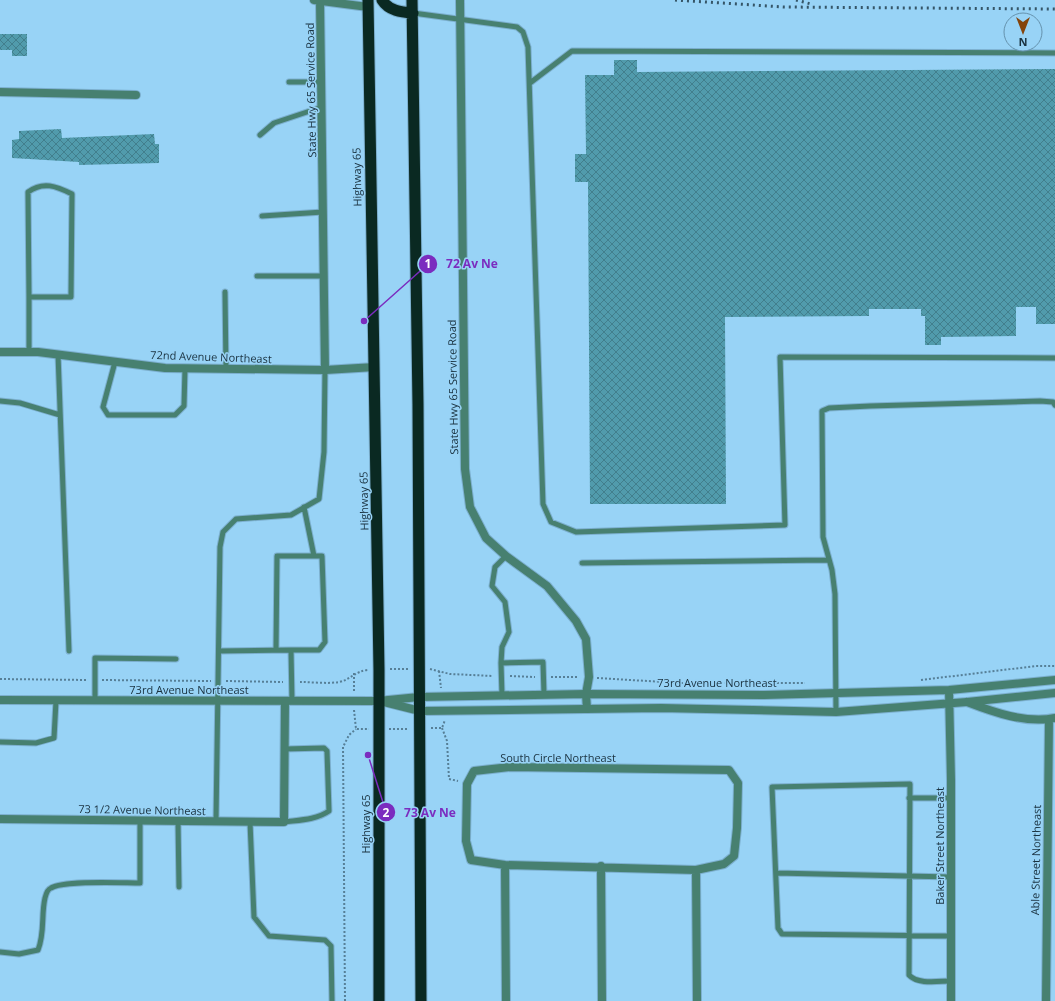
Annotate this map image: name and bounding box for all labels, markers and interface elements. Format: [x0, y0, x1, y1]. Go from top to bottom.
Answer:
north arrow [1003, 12, 1043, 52]
street label: State Hwy 65 Service Road [302, 22, 319, 158]
text: N [1019, 35, 1027, 50]
street label: Highway 65 [348, 147, 365, 207]
callout: 72 Av Ne [418, 252, 506, 276]
text: 1 [425, 255, 431, 272]
text: 72 Av Ne [446, 255, 498, 272]
street label: State Hwy 65 Service Road [444, 319, 461, 455]
street label: 72nd Avenue Northeast [150, 347, 272, 366]
street label: Highway 65 [355, 471, 372, 531]
street label: 73rd Avenue Northeast [657, 675, 777, 690]
street label: 73rd Avenue Northeast [129, 682, 249, 697]
street label: South Circle Northeast [500, 750, 616, 765]
street label: Baker Street Northeast [932, 787, 947, 905]
street label: Highway 65 [358, 794, 373, 854]
callout: 73 Av Ne [376, 800, 464, 824]
street label: 73 1/2 Avenue Northeast [78, 801, 206, 818]
text: 2 [383, 804, 390, 821]
text: 73 Av Ne [404, 804, 456, 821]
street label: Able Street Northeast [1027, 804, 1044, 915]

